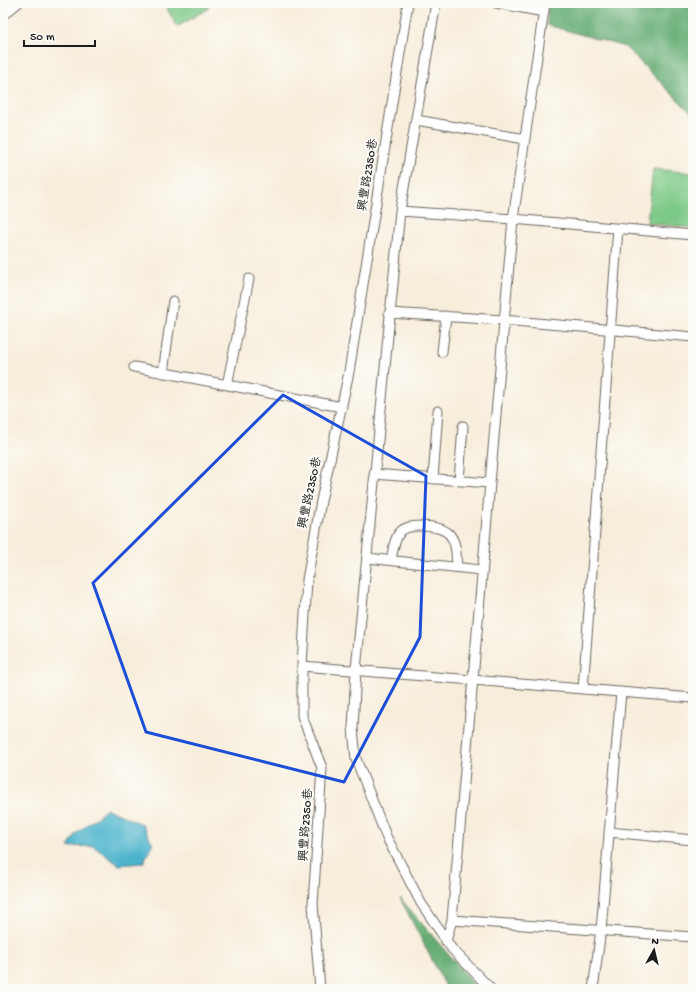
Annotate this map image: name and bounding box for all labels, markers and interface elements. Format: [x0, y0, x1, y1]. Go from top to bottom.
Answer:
scale bar [24, 22, 95, 48]
text: 50 m [30, 31, 55, 45]
street label: 興豐路2350巷 [354, 137, 382, 212]
street label: 興豐路2350巷 [295, 455, 325, 530]
street label: 興豐路2350巷 [295, 788, 317, 862]
north arrow [634, 930, 674, 970]
text: N [651, 936, 660, 949]

